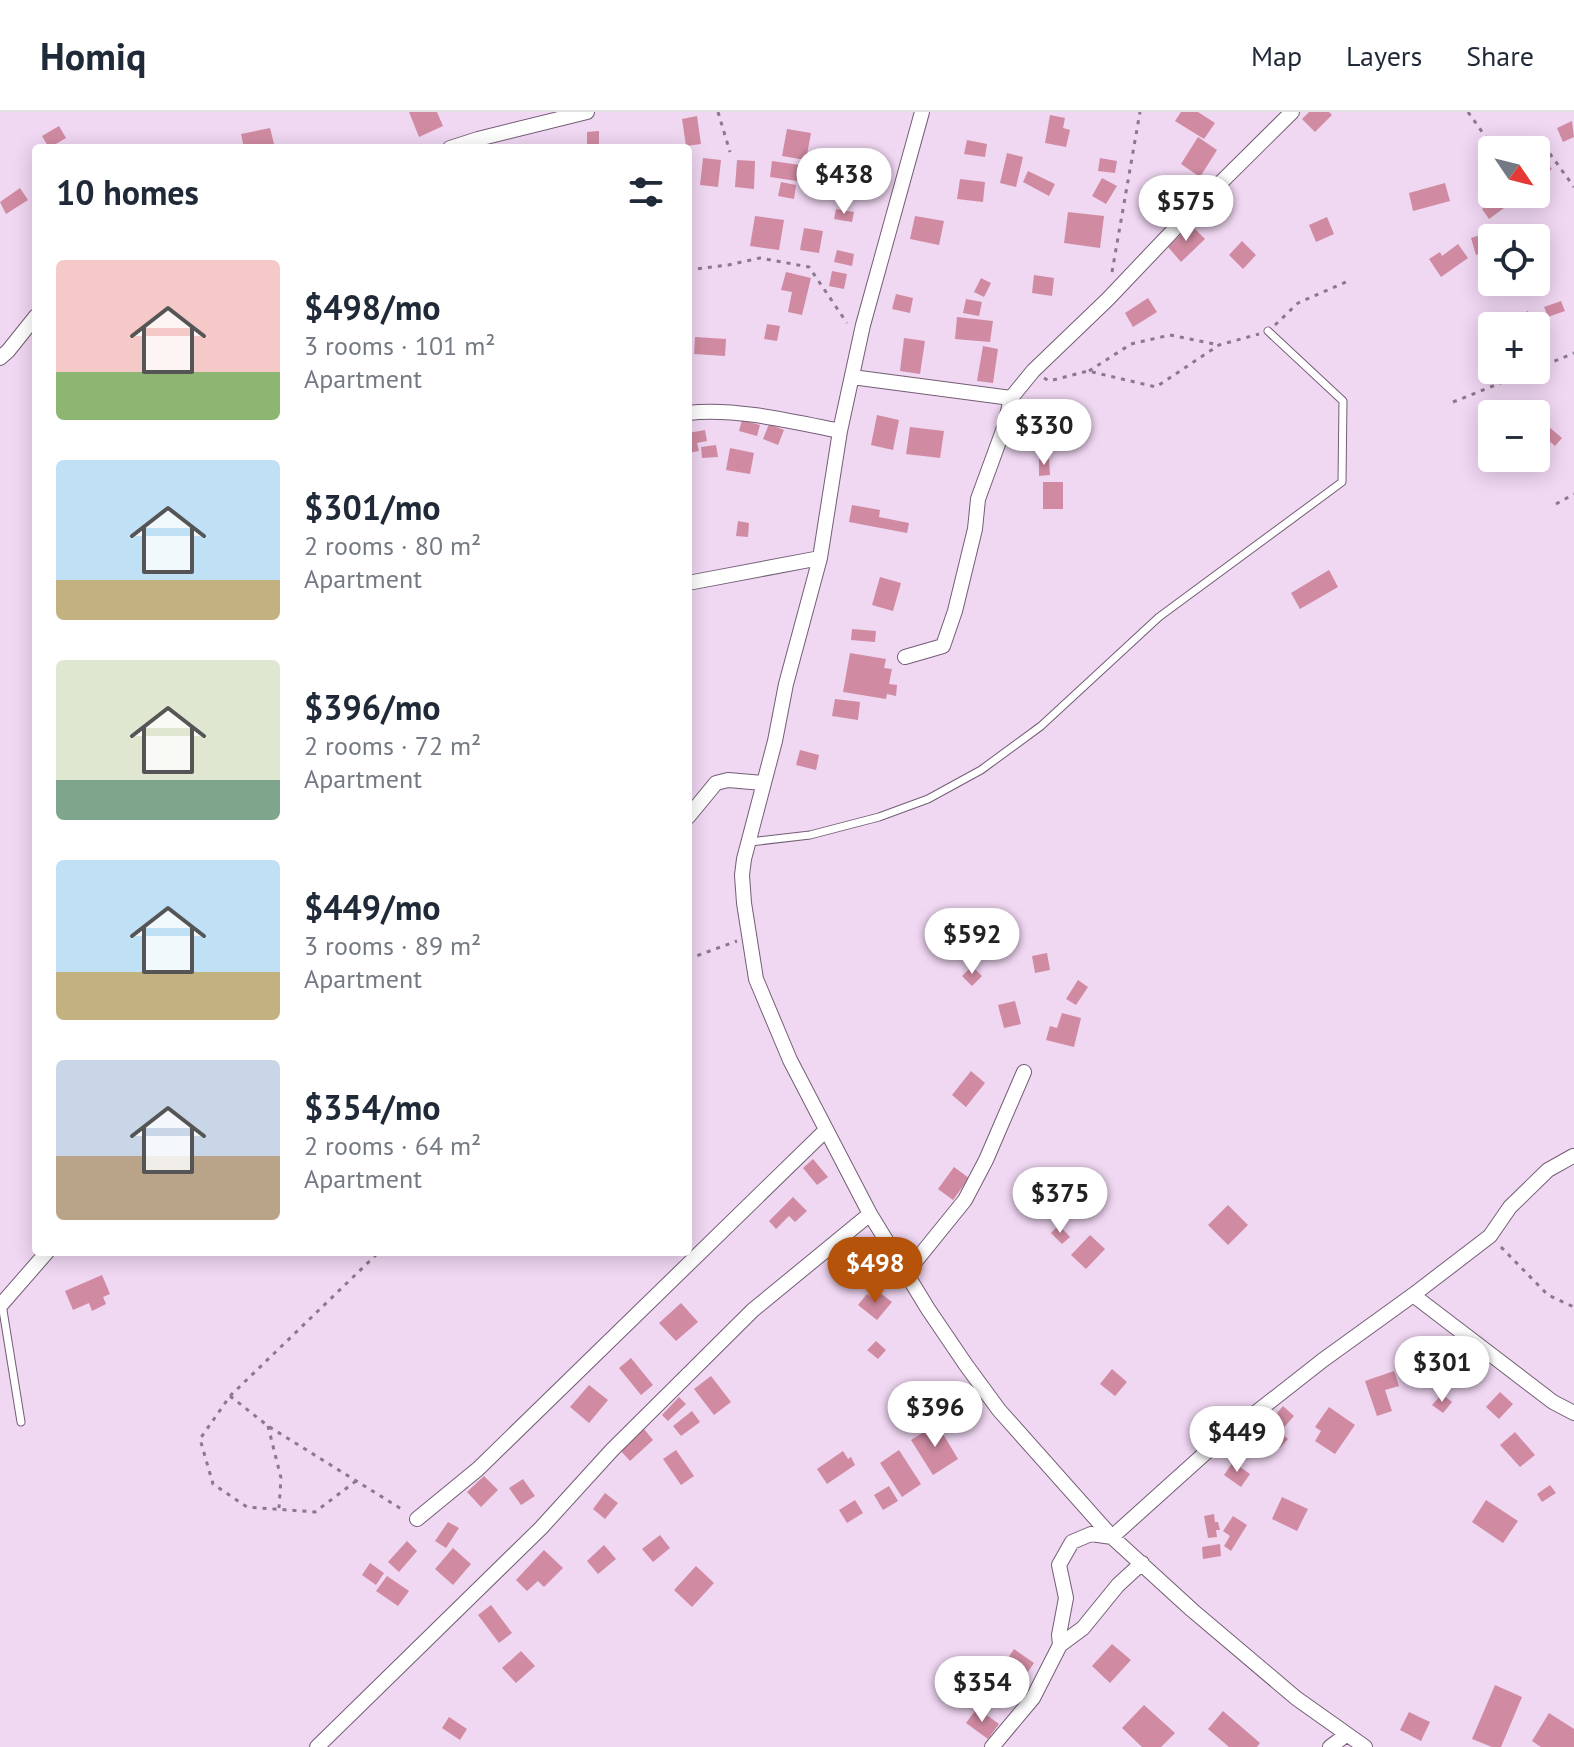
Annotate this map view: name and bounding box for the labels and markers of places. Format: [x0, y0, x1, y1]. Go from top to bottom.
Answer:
pin: $438 [797, 148, 891, 216]
pin: $575 [1139, 175, 1233, 243]
pin: $330 [997, 399, 1091, 467]
pin: $592 [925, 908, 1019, 976]
pin: $375 [1013, 1167, 1107, 1235]
pin: $498 [828, 1237, 922, 1305]
pin: $301 [1395, 1336, 1489, 1404]
pin: $396 [888, 1381, 982, 1449]
pin: $449 [1190, 1406, 1284, 1474]
pin: $354 [935, 1656, 1029, 1724]

